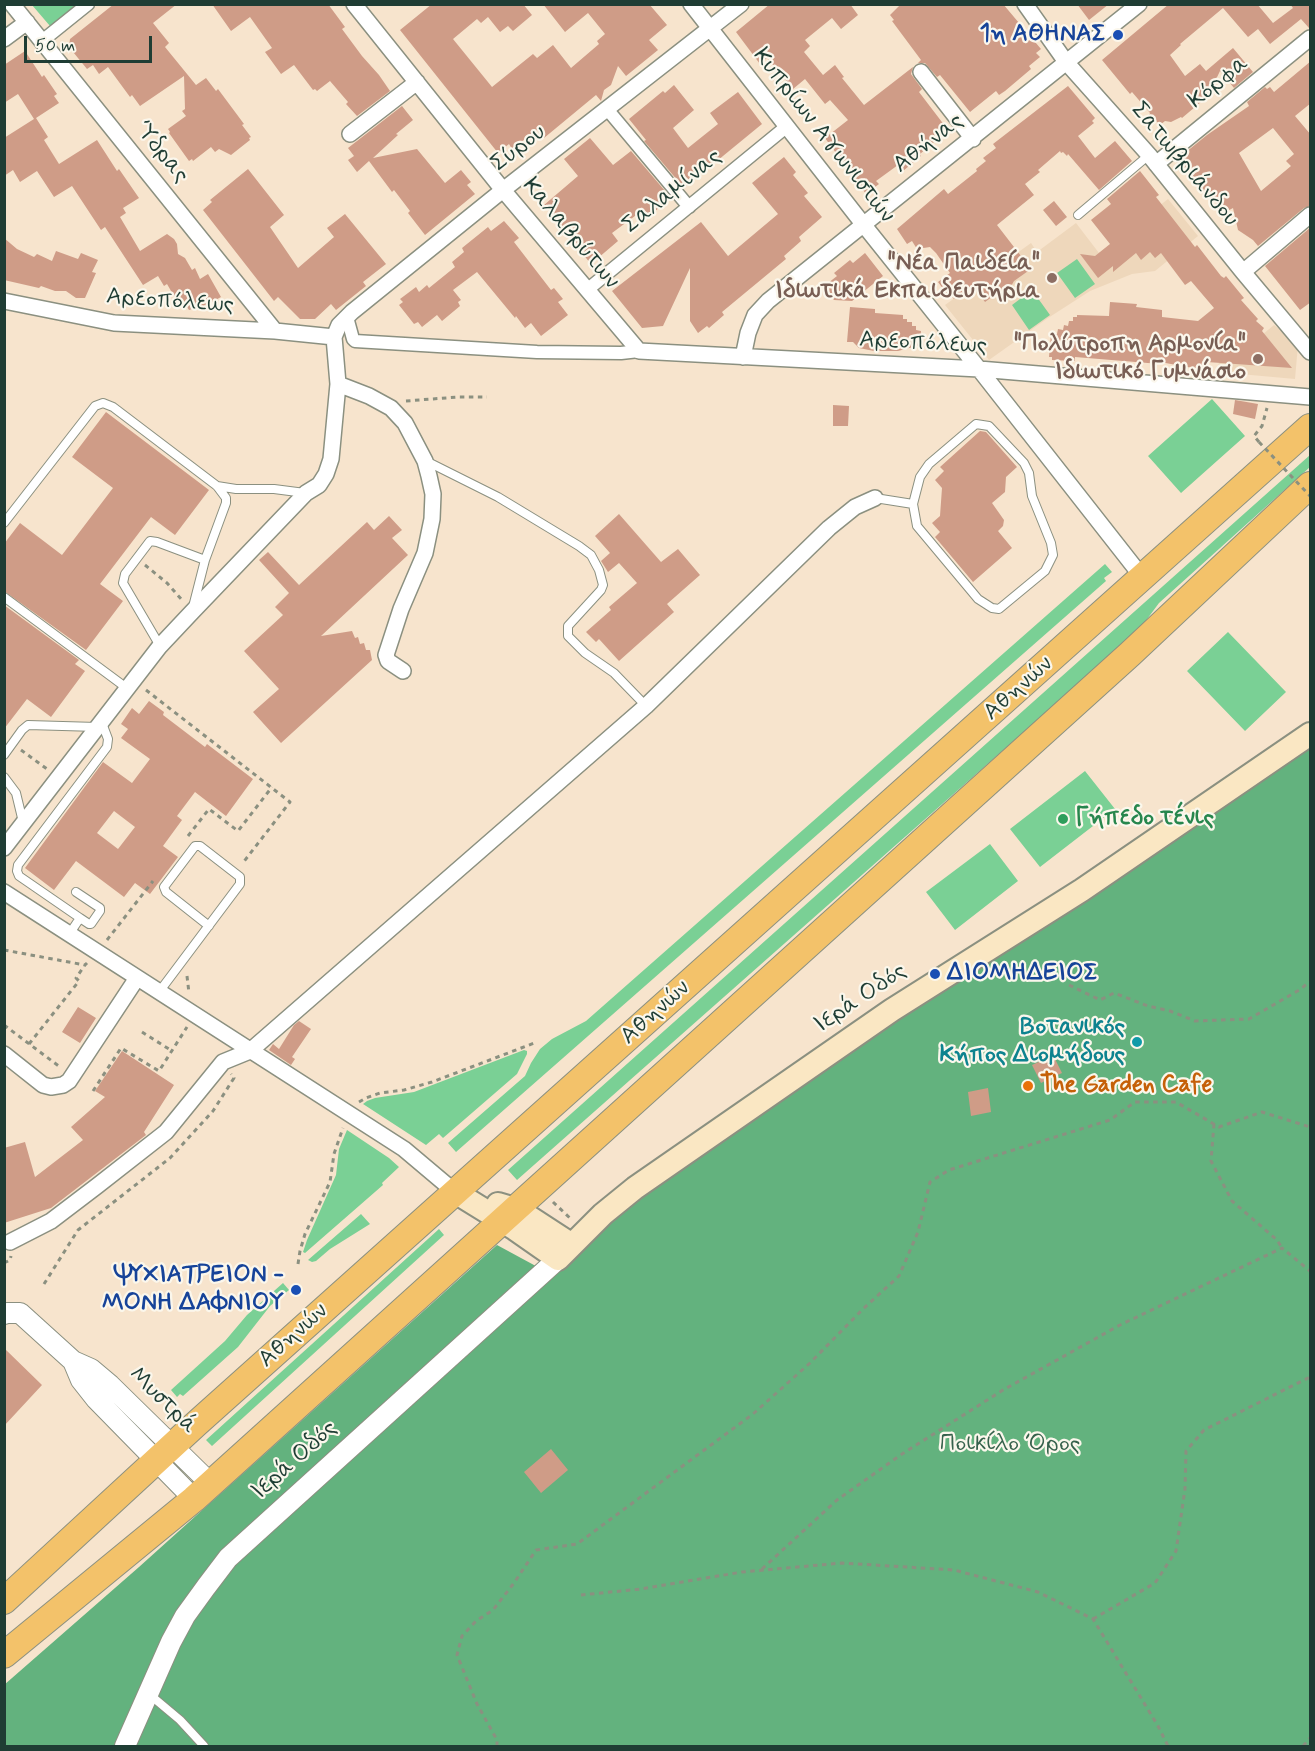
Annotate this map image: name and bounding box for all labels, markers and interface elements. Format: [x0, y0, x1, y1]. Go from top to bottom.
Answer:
place label: 1η ΑΘΗΝΑΣ [979, 21, 1106, 49]
scale bar [27, 24, 154, 62]
marker: 1η ΑΘΗΝΑΣ [1111, 28, 1125, 42]
text: 50 m [35, 34, 75, 58]
street label: Κυπρίων Αγωνιστών [746, 43, 900, 229]
street label: Κόρφα [1183, 50, 1255, 116]
street label: Σατωβριάνδου [1124, 97, 1244, 233]
street label: Αθήνας [888, 108, 970, 180]
street label: Ύδρας [128, 116, 194, 190]
street label: Σύρου [486, 119, 552, 179]
street label: Σαλαμίνας [618, 143, 728, 241]
street label: Καλαβρύτων [515, 173, 625, 295]
place label: "Νέα Παιδεία" Ιδιωτικά Εκπαιδευτήρια [775, 250, 1040, 306]
marker: "Νέα Παιδεία" Ιδιωτικά Εκπαιδευτήρια [1045, 271, 1059, 285]
street label: Αρεοπόλεως [105, 283, 235, 321]
street label: Αρεοπόλεως [858, 326, 988, 362]
place label: "Πολύτροπη Αρμονία" Ιδιωτικό Γυμνάσιο [1014, 331, 1246, 387]
marker: "Πολύτροπη Αρμονία" Ιδιωτικό Γυμνάσιο [1251, 352, 1265, 366]
street label: Αθηνών [978, 650, 1060, 728]
place label: Γήπεδο τένις [1075, 805, 1214, 833]
marker: Γήπεδο τένις [1056, 812, 1070, 826]
street label: Ιερά Οδός [809, 958, 913, 1040]
place label: ΔΙΟΜΗΔΕΙΟΣ [947, 960, 1098, 988]
marker: ΔΙΟΜΗΔΕΙΟΣ [928, 967, 942, 981]
street label: Αθηνών [615, 974, 697, 1052]
place label: Βοτανικός Κήπος Διομήδους [939, 1014, 1125, 1070]
marker: Βοτανικός Κήπος Διομήδους [1130, 1035, 1144, 1049]
place label: The Garden Cafe [1040, 1072, 1212, 1100]
marker: The Garden Cafe [1021, 1079, 1035, 1093]
place label: ΨΥΧΙΑΤΡΕΙΟΝ - ΜΟΝΗ ΔΑΦΝΙΟΥ [102, 1262, 284, 1318]
marker: ΨΥΧΙΑΤΡΕΙΟΝ - ΜΟΝΗ ΔΑΦΝΙΟΥ [289, 1283, 303, 1297]
street label: Αθηνών [253, 1297, 335, 1375]
street label: Μυστρά [122, 1361, 202, 1441]
street label: Ιερά Οδός [246, 1415, 344, 1507]
park label: Ποικίλο Όρος [940, 1431, 1080, 1459]

